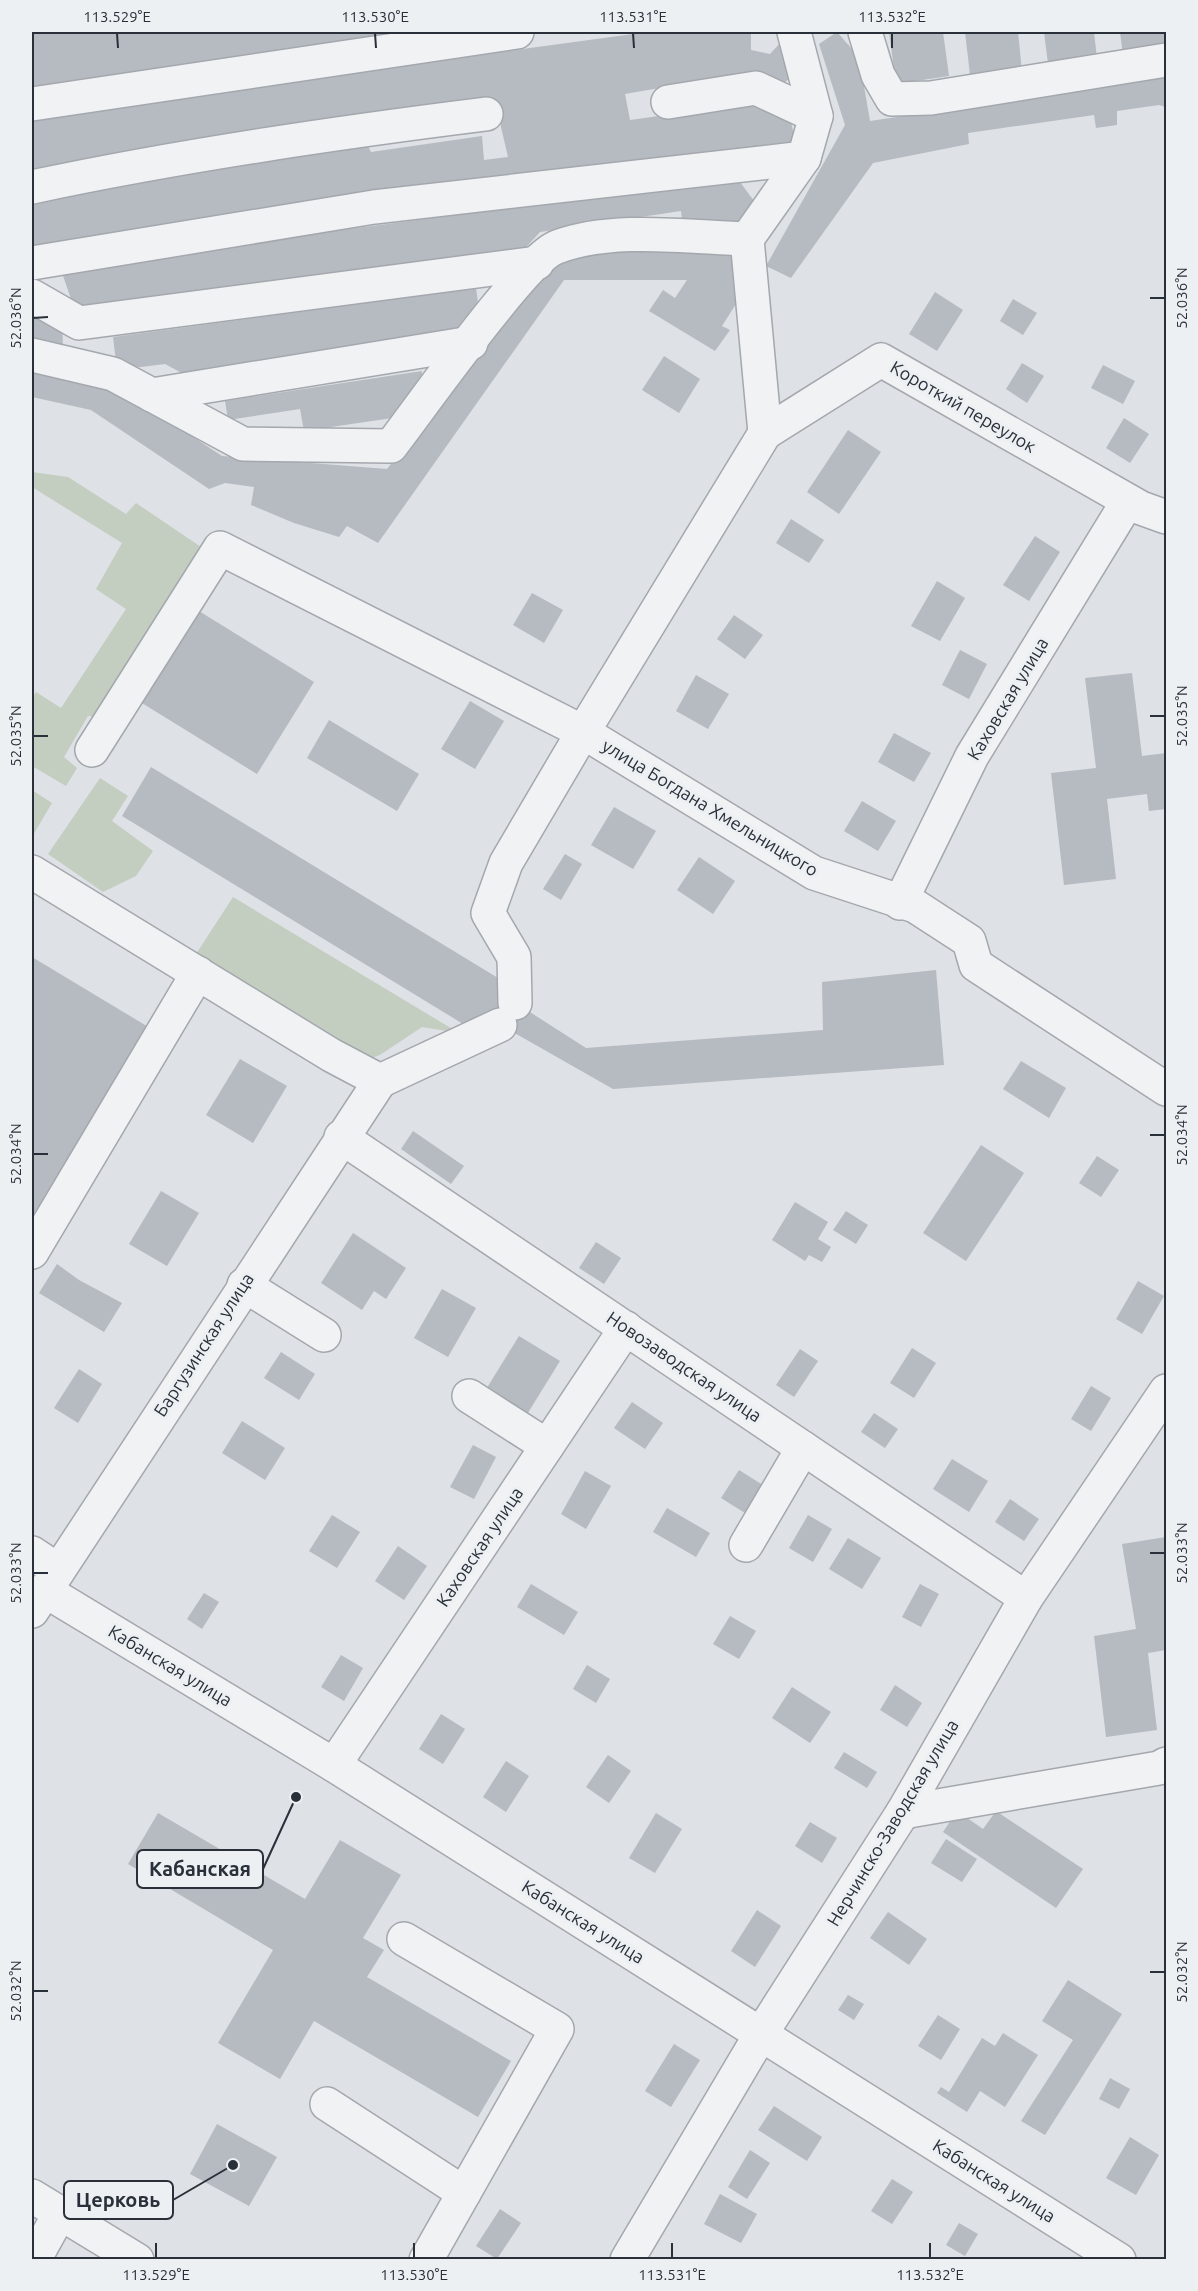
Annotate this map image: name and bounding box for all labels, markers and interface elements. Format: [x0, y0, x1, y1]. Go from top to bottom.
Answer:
text: 113.529°E [83, 8, 151, 25]
text: 113.530°E [341, 8, 409, 25]
text: 113.531°E [599, 8, 667, 25]
text: 113.532°E [858, 8, 926, 25]
text: 52.036°N [1173, 267, 1190, 329]
text: 52.036°N [7, 287, 24, 349]
street label: Короткий переулок [887, 356, 1040, 456]
street label: Каховская улица [963, 634, 1052, 763]
text: 52.035°N [1173, 685, 1190, 747]
text: 52.035°N [7, 705, 24, 767]
street label: улица Богдана Хмельницкого [599, 735, 822, 880]
text: 52.034°N [1173, 1104, 1190, 1166]
text: 52.034°N [7, 1123, 24, 1185]
street label: Баргузинская улица [149, 1269, 257, 1420]
street label: Новозаводская улица [603, 1307, 766, 1425]
street label: Каховская улица [432, 1483, 526, 1610]
text: 52.033°N [1173, 1522, 1190, 1584]
text: 52.033°N [7, 1542, 24, 1604]
street label: Кабанская улица [105, 1620, 236, 1710]
street label: Нерчинско-Заводская улица [822, 1716, 962, 1929]
callout: Кабанская [137, 1850, 263, 1888]
text: Кабанская [149, 1857, 251, 1880]
street label: Кабанская улица [519, 1875, 648, 1967]
text: 52.032°N [1173, 1941, 1190, 2003]
text: 52.032°N [7, 1960, 24, 2022]
street label: Кабанская улица [930, 2134, 1059, 2226]
callout: Церковь [64, 2181, 173, 2219]
text: Церковь [76, 2188, 160, 2211]
text: 113.529°E [122, 2266, 190, 2283]
text: 113.530°E [380, 2266, 448, 2283]
text: 113.531°E [638, 2266, 706, 2283]
text: 113.532°E [896, 2266, 964, 2283]

